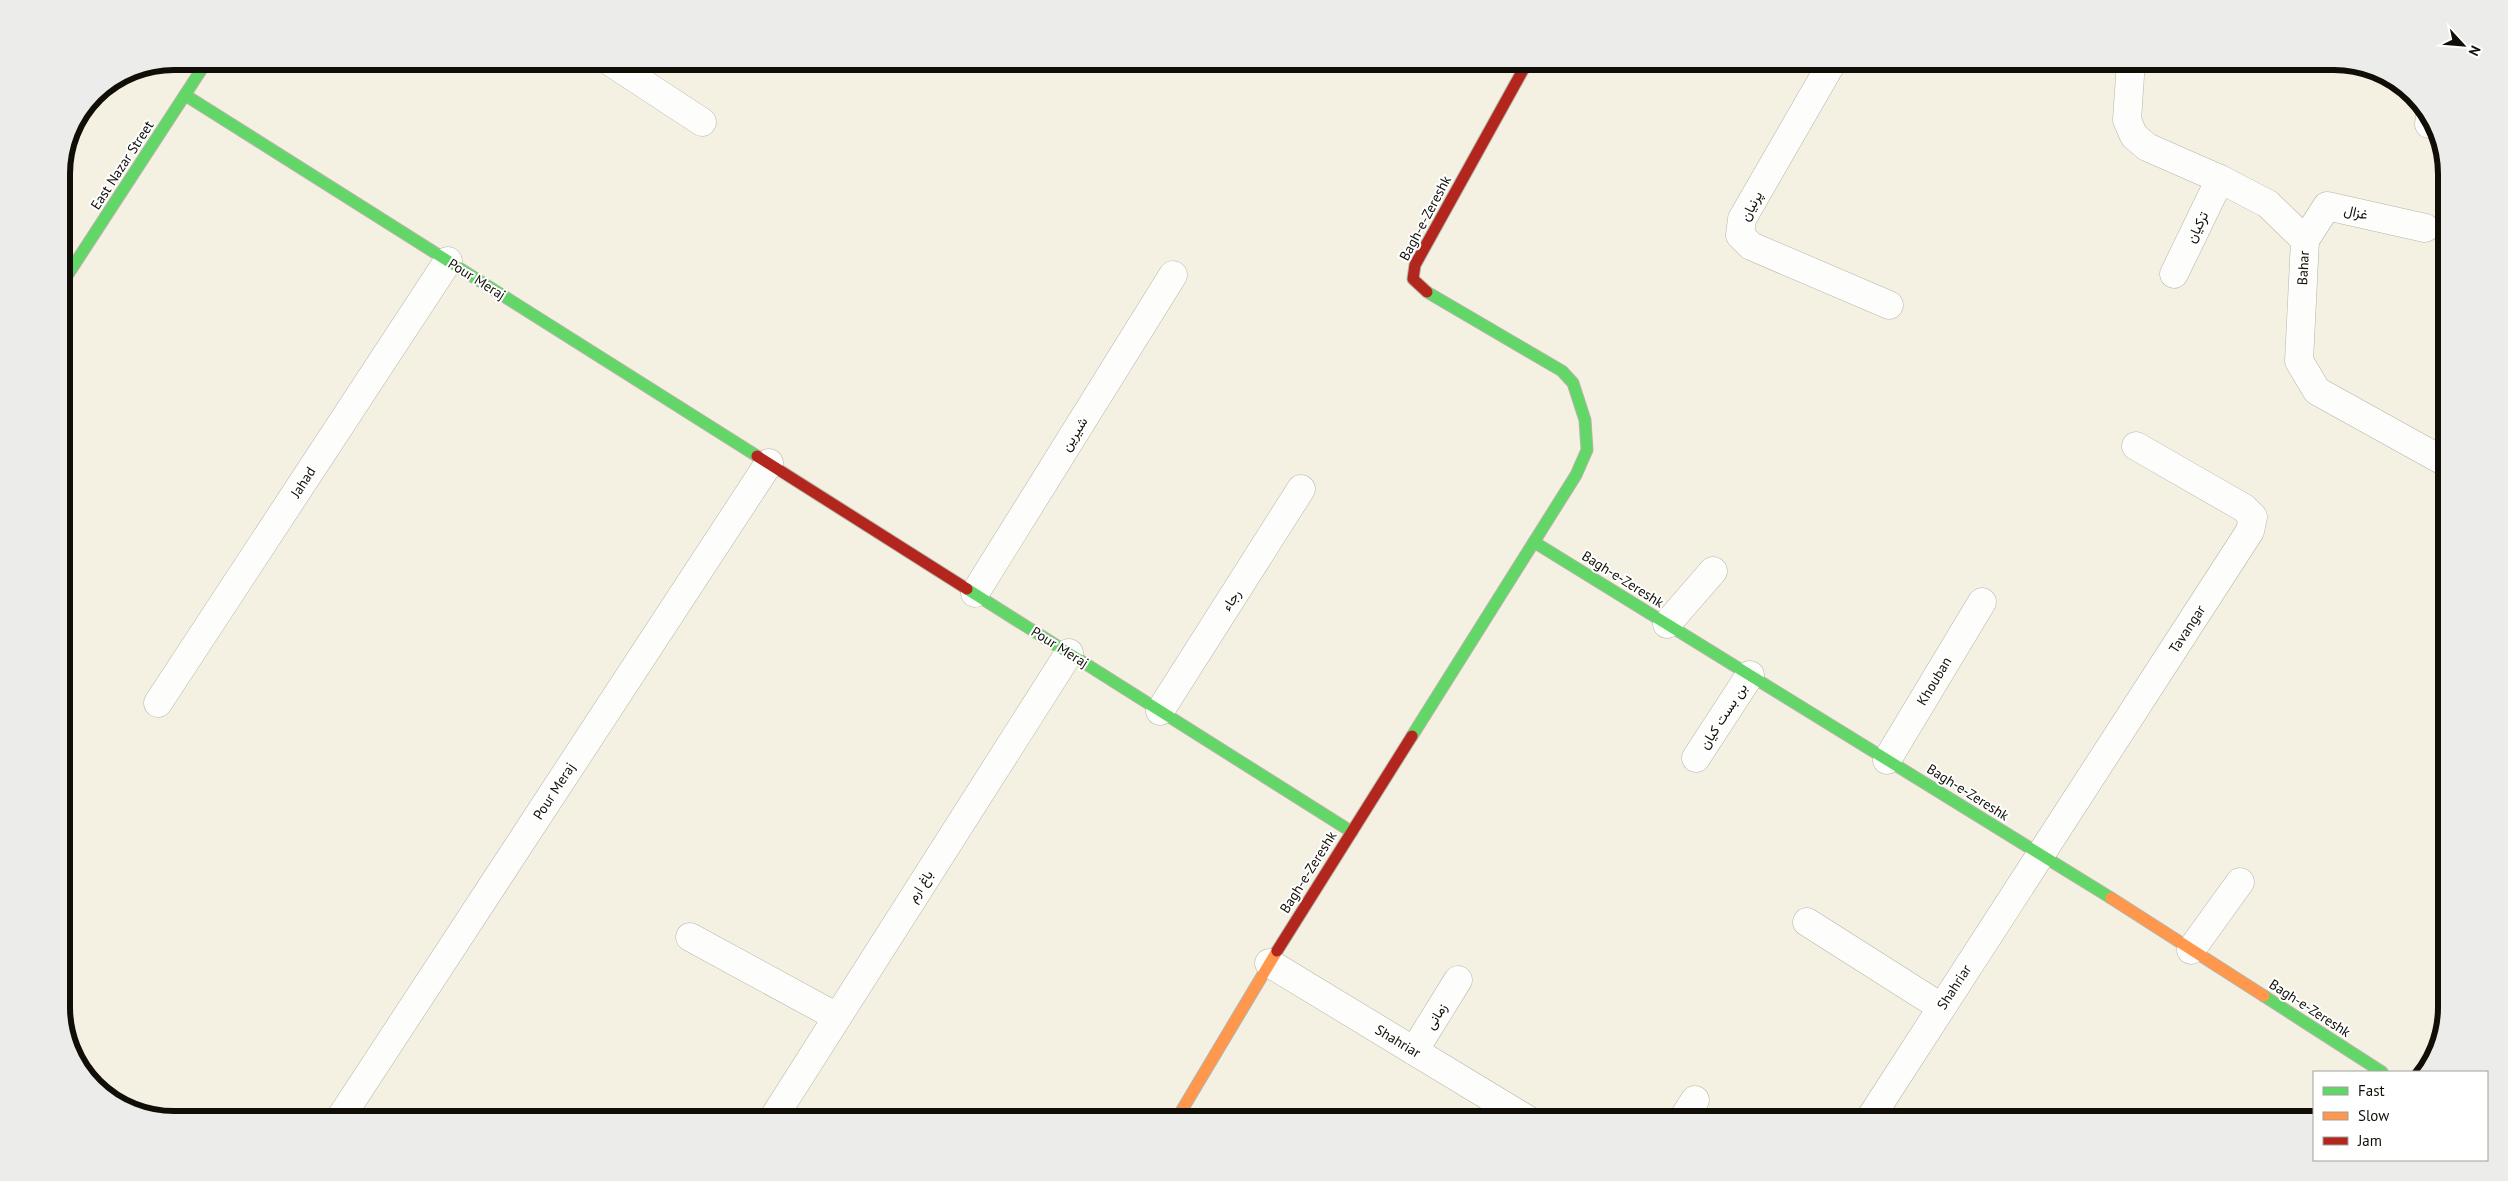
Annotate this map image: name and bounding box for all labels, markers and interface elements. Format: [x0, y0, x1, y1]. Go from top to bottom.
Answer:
north arrow [2438, 20, 2488, 70]
text: N [2465, 43, 2485, 59]
street label: East Nazar Street [86, 117, 158, 213]
street label: Bagh-e-Zereshk [1395, 172, 1455, 264]
street label: پرنیان [1736, 188, 1767, 225]
street label: غزال [2342, 201, 2370, 224]
street label: ترکیان [2182, 208, 2212, 246]
street label: Bahar [2293, 250, 2313, 286]
street label: Pour Meraj [445, 254, 509, 304]
street label: شیرین [1057, 414, 1091, 454]
street label: Jahad [286, 463, 320, 502]
street label: Bagh-e-Zereshk [1579, 547, 1668, 612]
street label: رجاء [1217, 586, 1245, 614]
street label: Tavangar [2165, 601, 2209, 656]
street label: Pour Meraj [1028, 622, 1092, 672]
street label: Khouban [1913, 653, 1955, 709]
street label: بن بست کیان [1695, 680, 1751, 752]
street label: Pour Meraj [529, 759, 579, 823]
street label: Bagh-e-Zereshk [1924, 760, 2013, 825]
street label: Bagh-e-Zereshk [1276, 827, 1341, 916]
street label: باغ ارم [903, 866, 939, 907]
street label: Shahriar [1933, 961, 1975, 1013]
street label: Bagh-e-Zereshk [2266, 975, 2354, 1041]
street label: زمانی [1421, 999, 1451, 1033]
street label: Shahriar [1372, 1020, 1424, 1062]
legend [2313, 1071, 2488, 1161]
text: Fast [2358, 1081, 2385, 1100]
text: Slow [2358, 1106, 2389, 1125]
text: Jam [2357, 1131, 2382, 1150]

